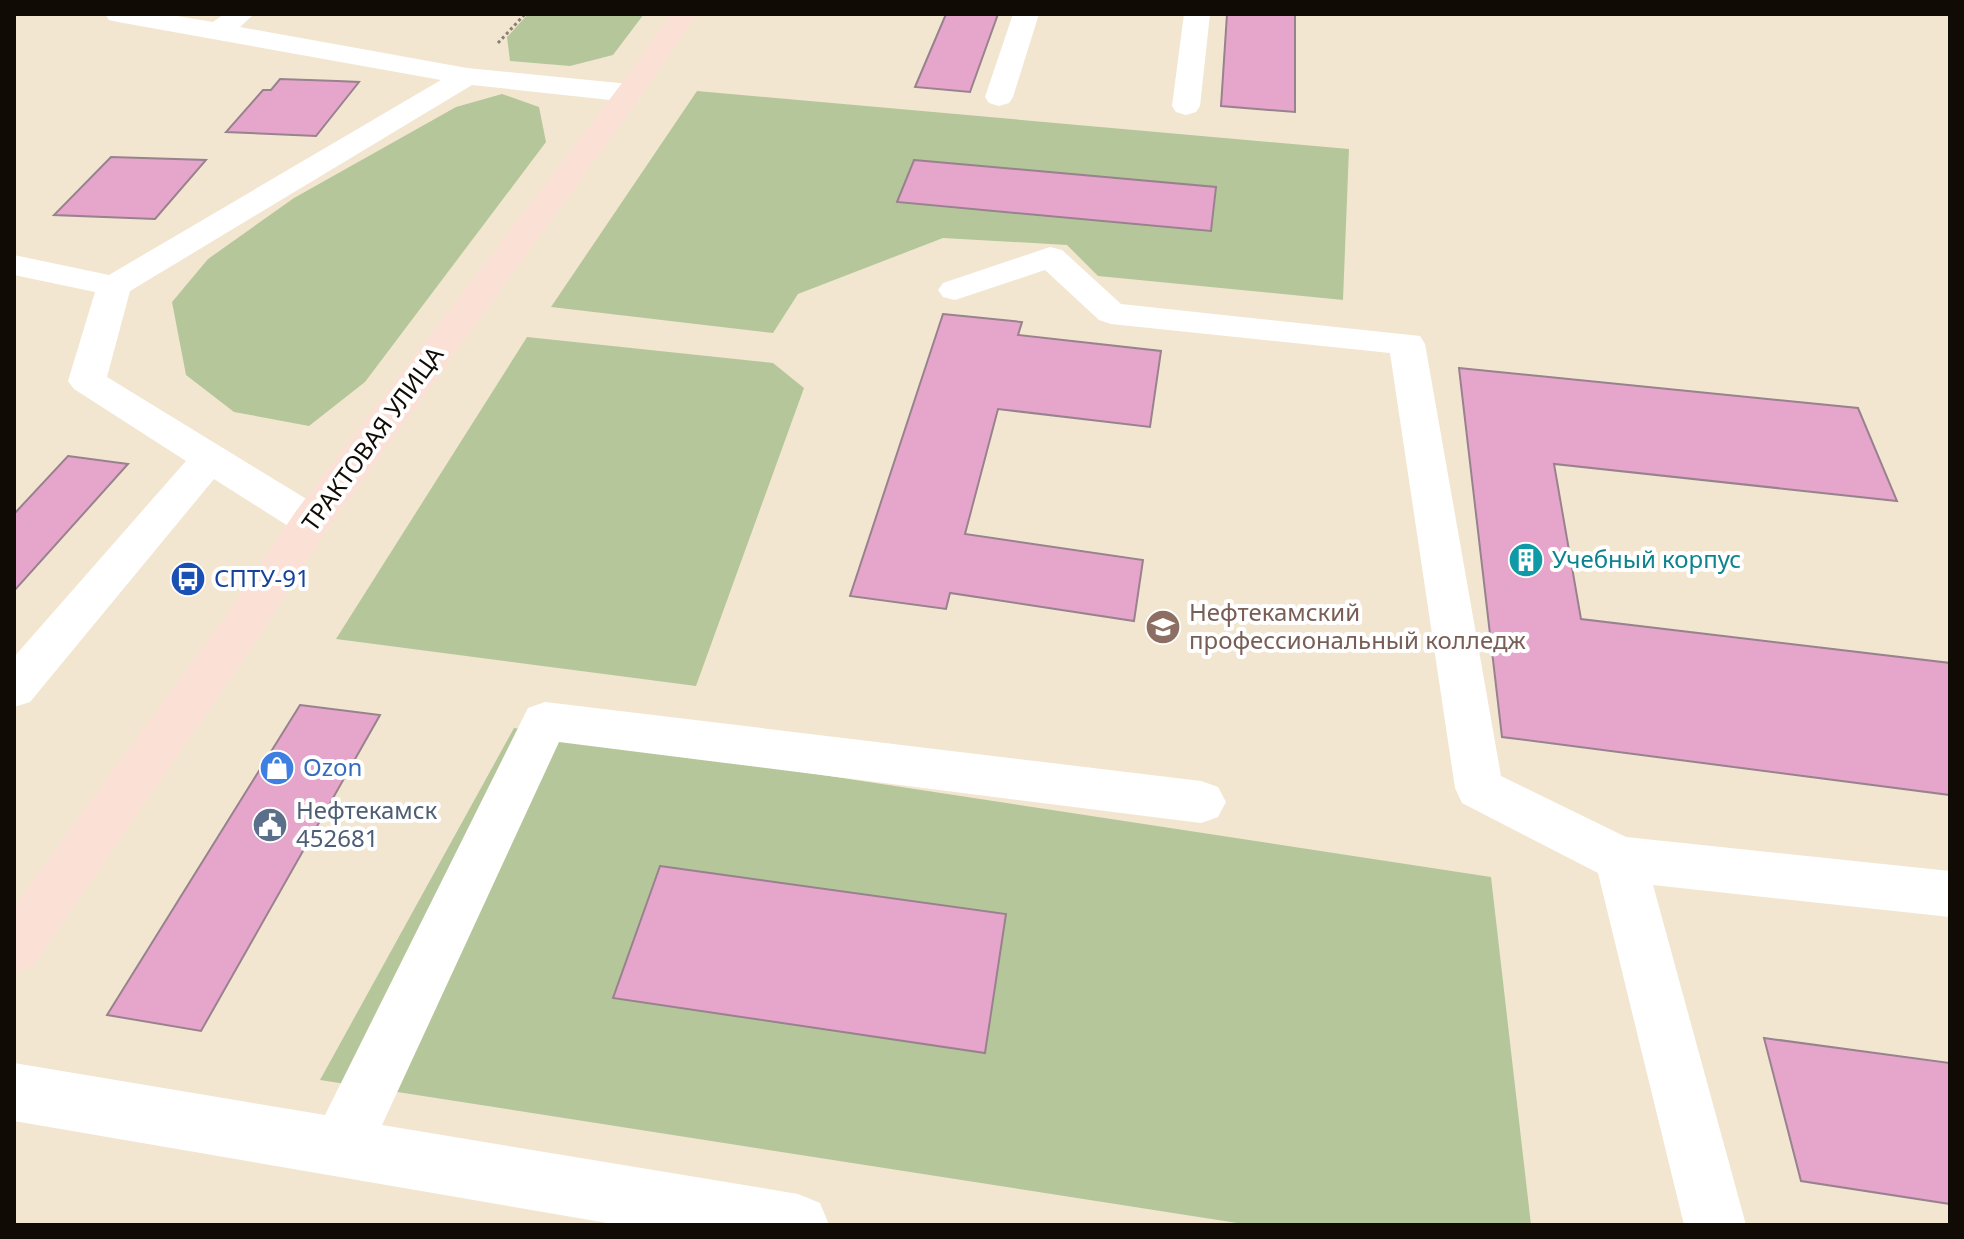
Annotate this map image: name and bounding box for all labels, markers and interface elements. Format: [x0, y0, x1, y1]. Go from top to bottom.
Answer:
street label: ТРАКТОВАЯ УЛИЦА [293, 338, 451, 537]
building icon: Учебный корпус [1507, 541, 1545, 579]
place label: Учебный корпус [1552, 542, 1741, 575]
bus stop icon: СПТУ-91 [169, 560, 207, 598]
place label: СПТУ-91 [214, 561, 310, 594]
place label: Нефтекамский профессиональный колледж [1189, 595, 1526, 656]
school or university icon: Нефтекамский профессиональный колледж [1144, 608, 1182, 646]
shop icon: Ozon [258, 749, 296, 787]
place label: Ozon [303, 750, 362, 783]
place label: Нефтекамск 452681 [296, 793, 438, 854]
public building icon: Нефтекамск 452681 [251, 806, 289, 844]

